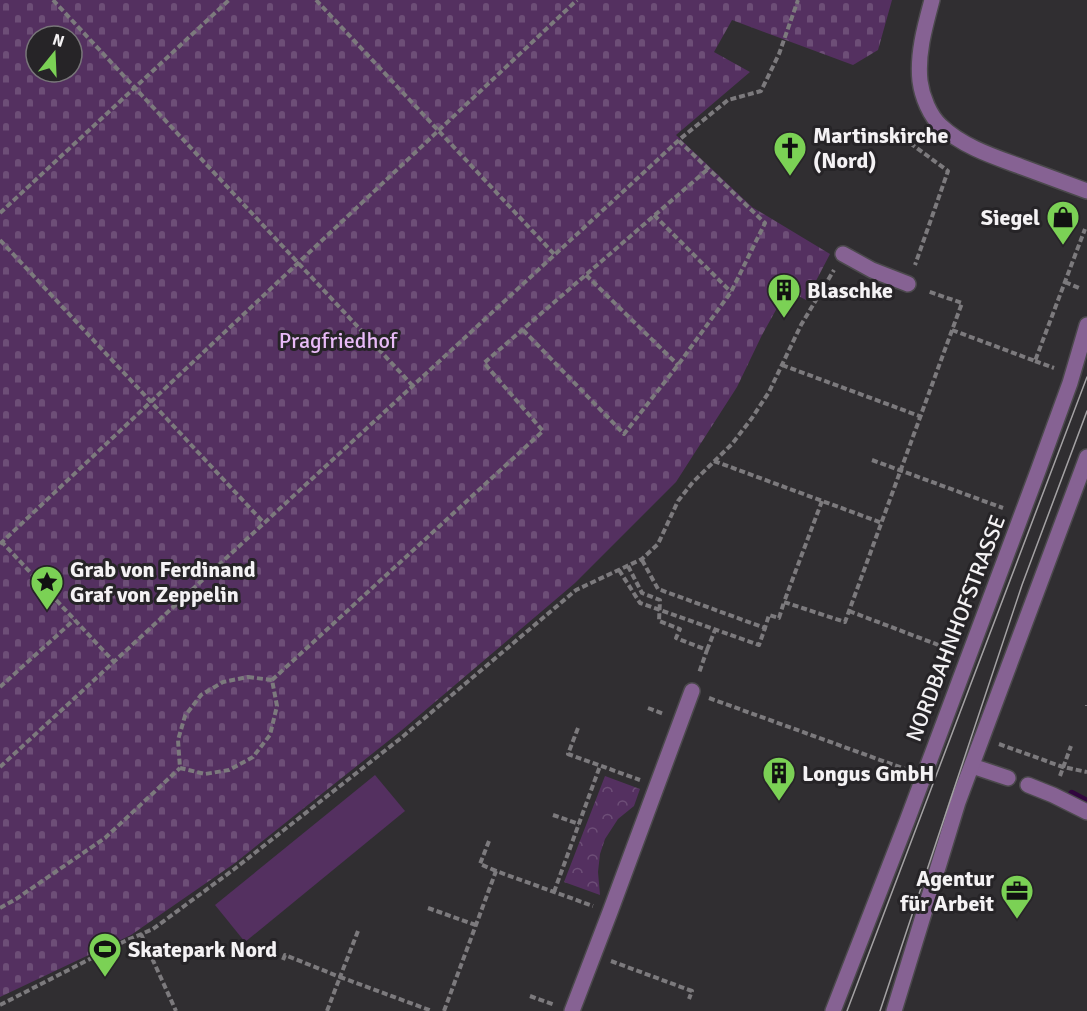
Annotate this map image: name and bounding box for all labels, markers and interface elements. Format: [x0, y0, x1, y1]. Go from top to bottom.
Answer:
north arrow [24, 24, 84, 84]
text: N [50, 29, 67, 52]
place label: Martinskirche (Nord) [813, 122, 949, 174]
church icon: Martinskirche (Nord) [772, 130, 808, 177]
shop icon: Siegel [1045, 199, 1081, 246]
place label: Siegel [981, 204, 1040, 231]
building icon: Blaschke [766, 272, 802, 319]
place label: Blaschke [807, 277, 893, 304]
park label: Pragfriedhof [279, 327, 399, 354]
street label: NORDBAHNHOFSTRASSE [900, 511, 1011, 745]
place label: Grab von Ferdinand Graf von Zeppelin [70, 556, 256, 608]
place icon: Grab von Ferdinand Graf von Zeppelin [29, 564, 65, 611]
building icon: Longus GmbH [761, 755, 797, 802]
place label: Longus GmbH [802, 760, 934, 787]
place label: Agentur für Arbeit [899, 865, 994, 917]
office icon: Agentur für Arbeit [999, 873, 1035, 920]
sports icon: Skatepark Nord [87, 931, 123, 978]
place label: Skatepark Nord [128, 936, 277, 963]

